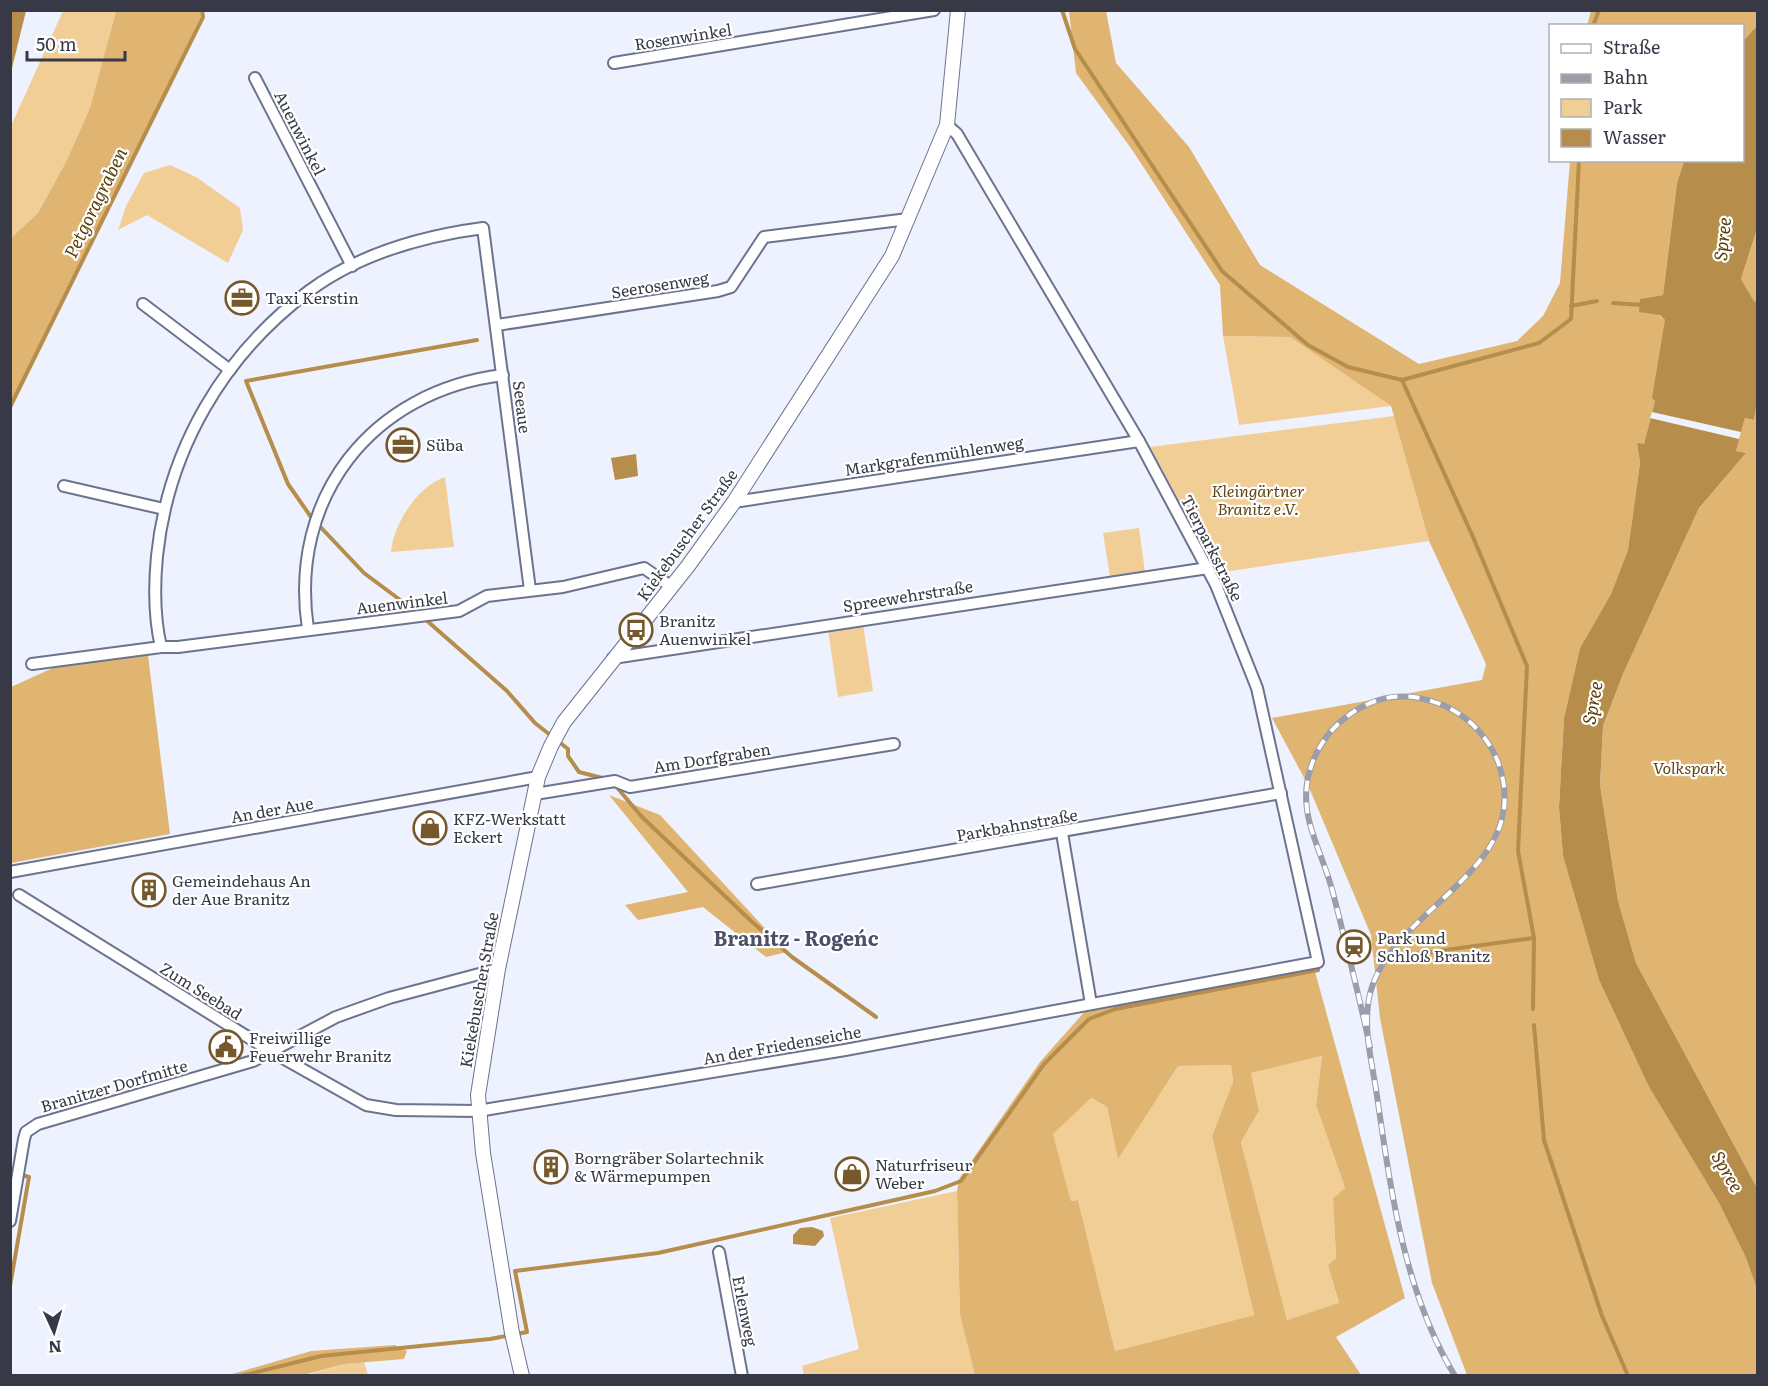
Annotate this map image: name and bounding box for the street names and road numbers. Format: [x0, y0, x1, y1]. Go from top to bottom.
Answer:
street label: Rosenwinkel [632, 16, 733, 56]
street label: Auenwinkel [269, 86, 332, 179]
street label: Seerosenweg [609, 264, 711, 304]
street label: Seeaue [508, 379, 538, 435]
street label: Markgrafenmühlenweg [843, 429, 1025, 481]
street label: Kiekebuscher Straße [630, 463, 742, 605]
street label: Tierparkstraße [1176, 490, 1250, 605]
street label: Spreewehrstraße [841, 573, 975, 617]
street label: Auenwinkel [355, 584, 449, 620]
street label: Am Dorfgraben [651, 736, 773, 778]
street label: An der Aue [229, 790, 315, 828]
street label: Parkbahnstraße [954, 802, 1079, 846]
street label: Kiekebuscher Straße [452, 910, 504, 1070]
street label: Zum Seebad [156, 955, 247, 1025]
street label: An der Friedenseiche [701, 1018, 863, 1070]
street label: Branitzer Dorfmitte [37, 1053, 190, 1118]
street label: Erlenweg [727, 1273, 765, 1348]

